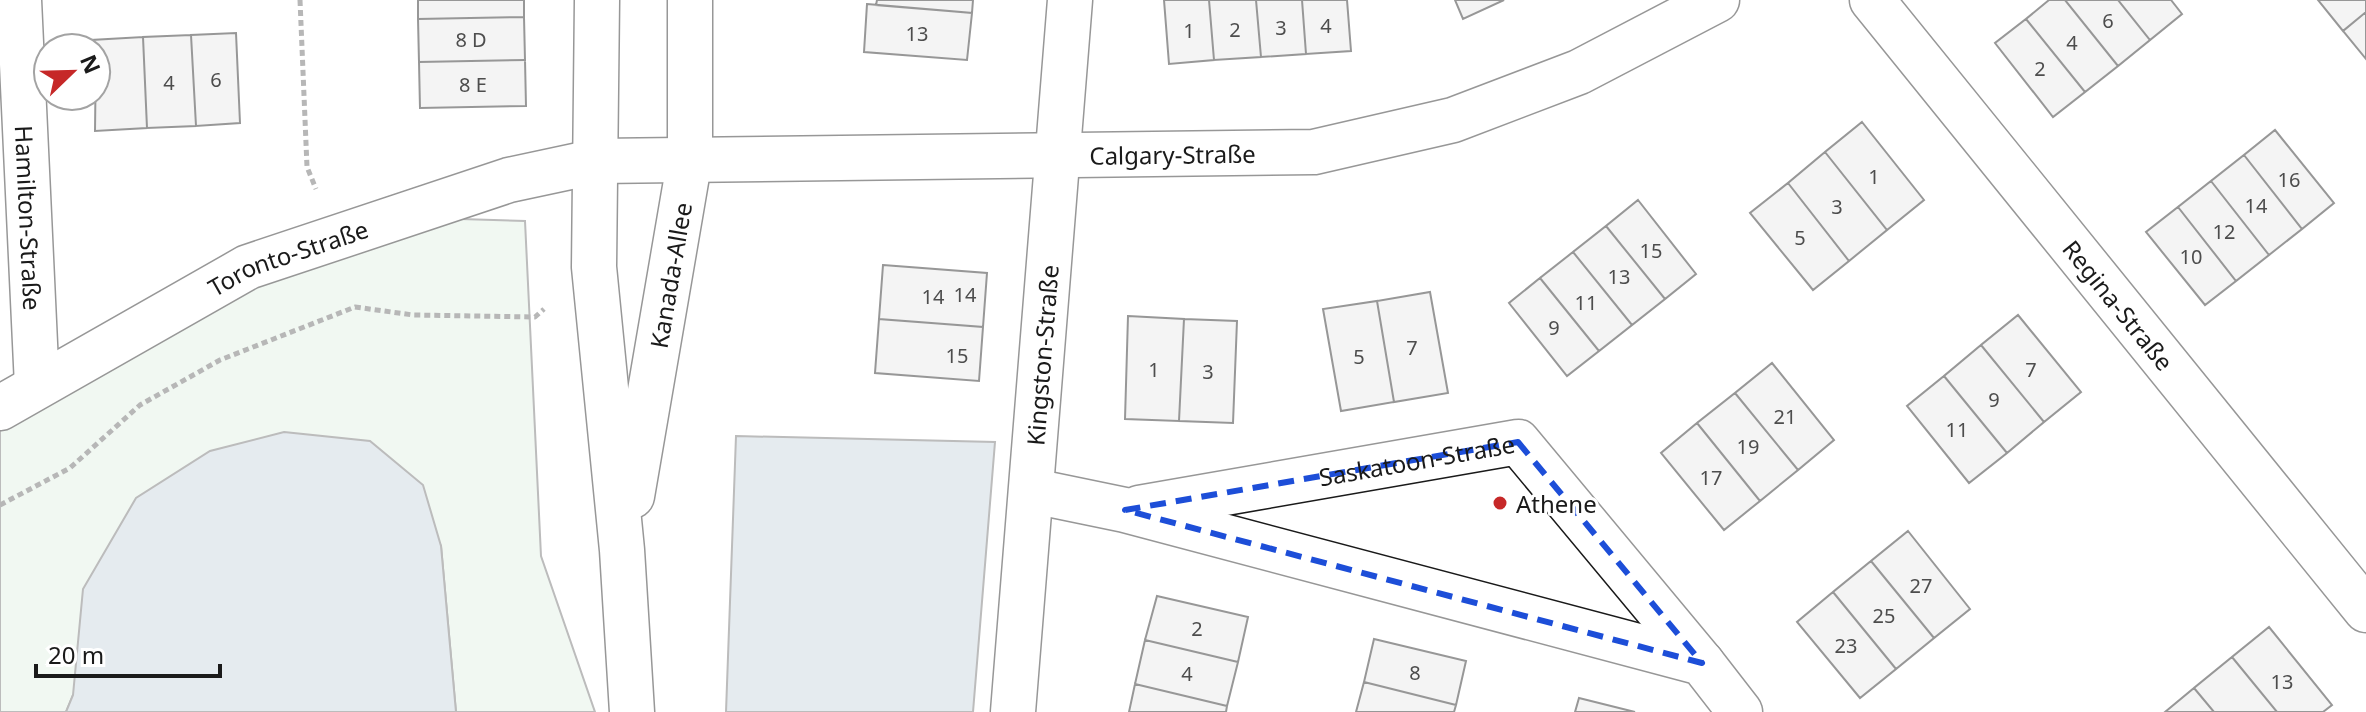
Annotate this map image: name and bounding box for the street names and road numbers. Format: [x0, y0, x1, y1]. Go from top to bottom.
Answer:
street label: Hamilton-Straße [8, 124, 50, 311]
street label: Calgary-Straße [1089, 136, 1256, 171]
street label: Kanada-Allee [641, 200, 699, 351]
street label: Toronto-Straße [202, 212, 372, 303]
street label: Regina-Straße [2056, 232, 2182, 377]
street label: Kingston-Straße [1018, 263, 1065, 447]
street label: Saskatoon-Straße [1316, 426, 1517, 493]

